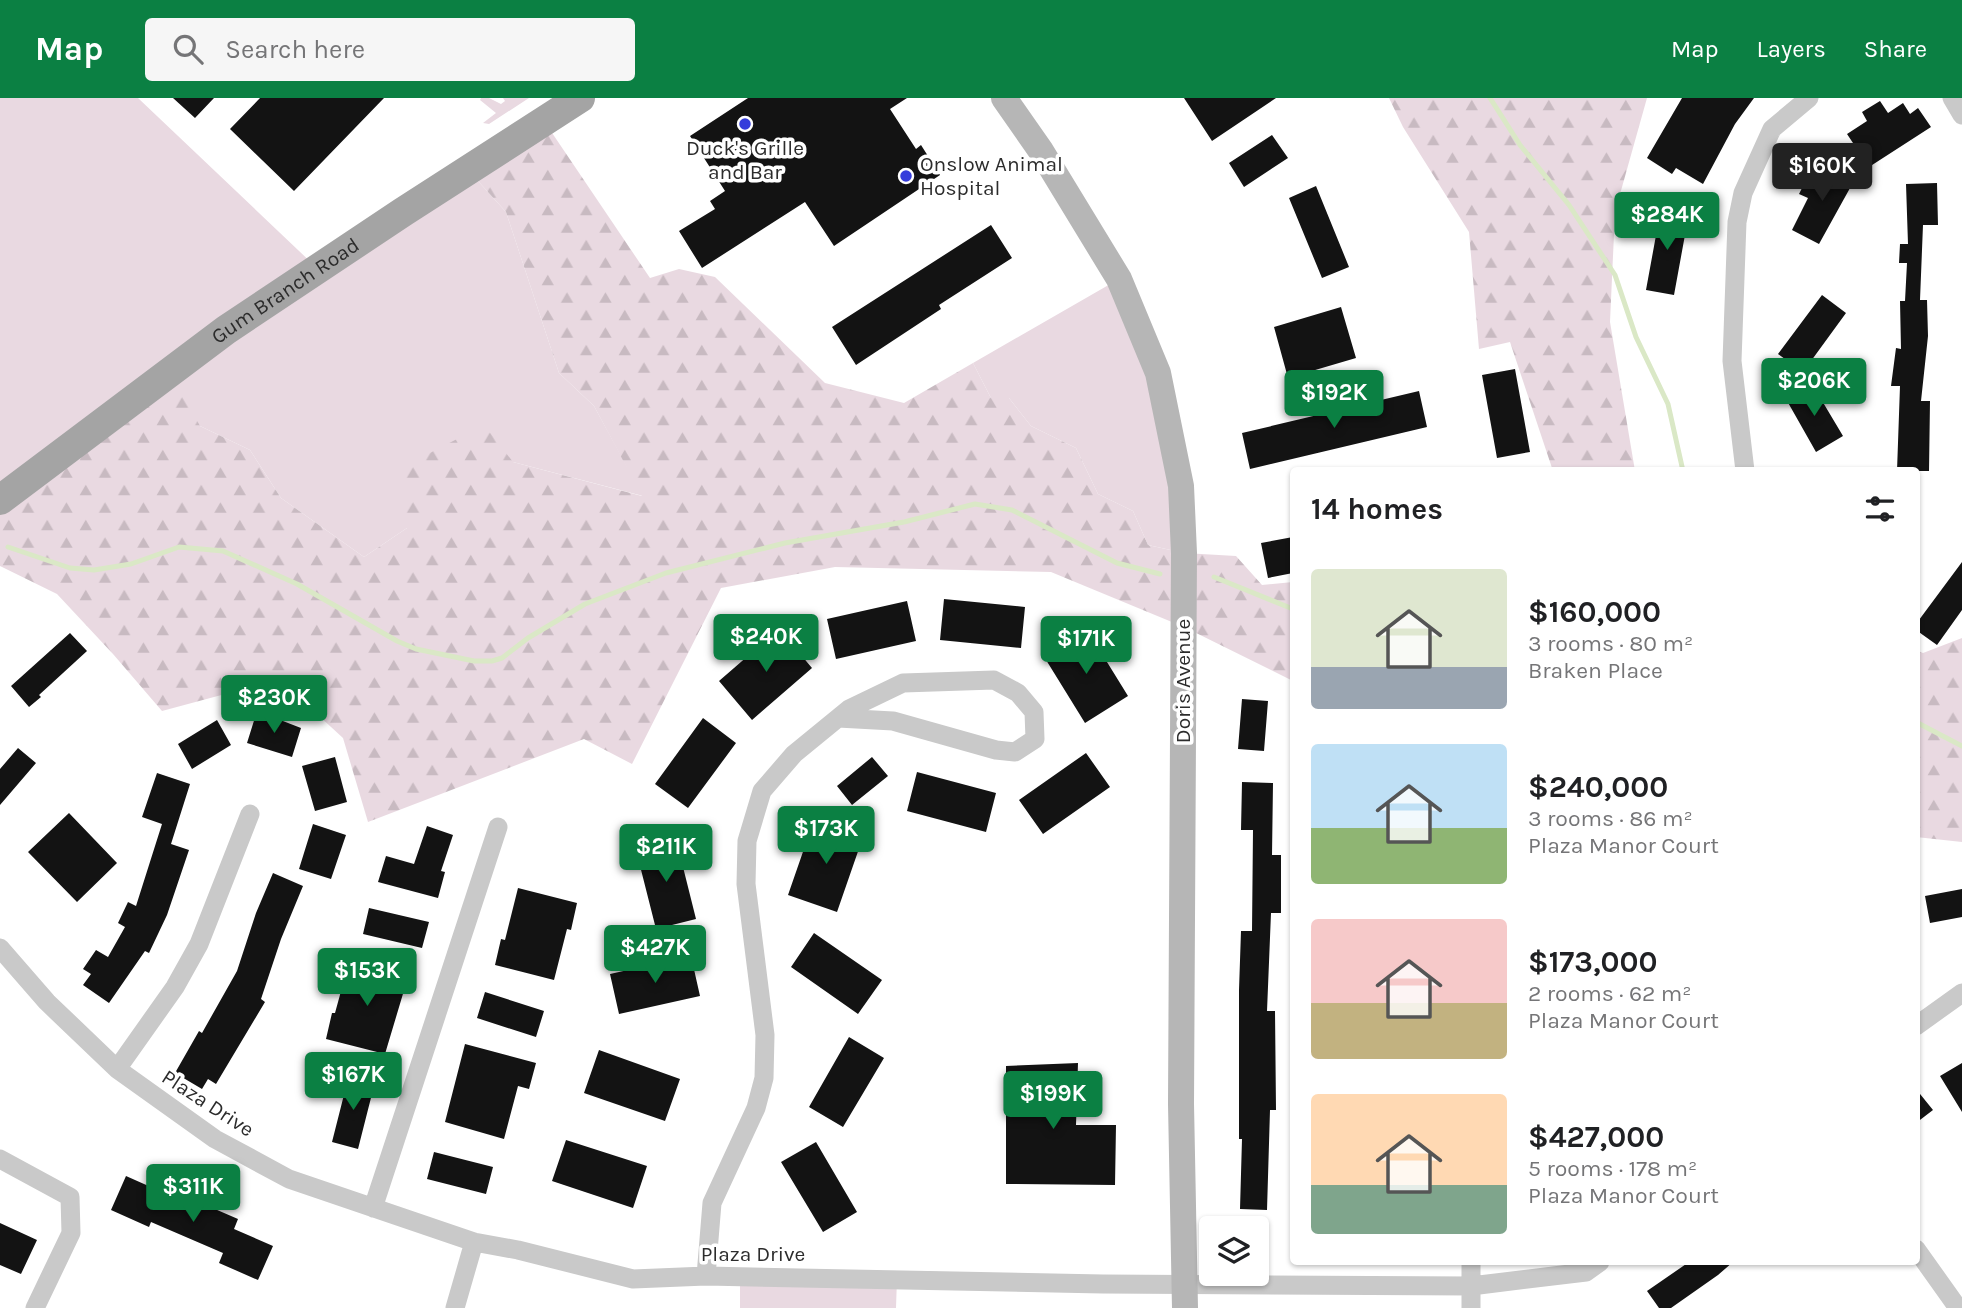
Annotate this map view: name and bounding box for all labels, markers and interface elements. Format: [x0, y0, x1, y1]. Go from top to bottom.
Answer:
search box [145, 18, 635, 81]
text: Map [35, 30, 103, 68]
icon: search [169, 30, 207, 68]
text: Search here [225, 34, 365, 65]
text: Map [1671, 35, 1719, 63]
text: Layers [1757, 35, 1826, 63]
text: Share [1864, 35, 1927, 63]
marker: Duck's Grille and Bar [737, 116, 753, 132]
place label: Duck's Grille and Bar [686, 136, 804, 184]
pin: $160K [1773, 144, 1871, 203]
place label: Onslow Animal Hospital [920, 152, 1063, 200]
text: $160K [1788, 152, 1856, 179]
marker: Onslow Animal Hospital [898, 168, 914, 184]
pin: $284K [1618, 192, 1716, 252]
text: $284K [1630, 201, 1704, 228]
street label: Gum Branch Road [207, 233, 364, 349]
pin: $206K [1765, 358, 1863, 418]
text: $206K [1777, 367, 1851, 394]
pin: $192K [1285, 370, 1383, 430]
text: $192K [1300, 379, 1368, 406]
icon: filters [1861, 490, 1899, 528]
text: 14 homes [1311, 491, 1443, 527]
text: $160,000 [1528, 594, 1661, 630]
icon: home [1367, 597, 1451, 681]
pin: $240K [717, 614, 815, 674]
pin: $171K [1037, 616, 1135, 676]
street label: Doris Avenue [1171, 619, 1195, 743]
text: $240K [729, 623, 803, 650]
text: $171K [1057, 625, 1115, 652]
text: 3 rooms · 80 m² [1528, 630, 1693, 657]
text: Braken Place [1528, 657, 1663, 684]
pin: $230K [225, 676, 323, 735]
text: $230K [237, 684, 311, 711]
text: $240,000 [1528, 769, 1668, 805]
icon: home [1367, 772, 1451, 856]
text: 3 rooms · 86 m² [1528, 805, 1693, 832]
pin: $173K [777, 806, 875, 866]
text: $173K [794, 815, 858, 842]
pin: $211K [617, 824, 715, 884]
text: Plaza Manor Court [1528, 832, 1719, 859]
text: $211K [635, 833, 697, 860]
pin: $427K [606, 926, 704, 985]
text: $427K [620, 934, 690, 961]
text: $173,000 [1528, 944, 1657, 980]
icon: home [1367, 947, 1451, 1031]
pin: $153K [318, 948, 416, 1008]
text: $153K [334, 957, 400, 984]
text: 2 rooms · 62 m² [1528, 980, 1692, 1007]
text: Plaza Manor Court [1528, 1007, 1719, 1034]
pin: $167K [304, 1052, 402, 1112]
text: $167K [321, 1061, 385, 1088]
street label: Plaza Drive [158, 1064, 258, 1142]
pin: $199K [1004, 1072, 1102, 1131]
text: $199K [1019, 1080, 1087, 1107]
text: $427,000 [1528, 1119, 1664, 1155]
icon: home [1367, 1122, 1451, 1206]
text: 5 rooms · 178 m² [1528, 1155, 1697, 1182]
pin: $311K [144, 1164, 242, 1224]
text: $311K [162, 1173, 224, 1200]
text: Plaza Manor Court [1528, 1182, 1719, 1209]
map controls [1199, 1216, 1269, 1286]
button: layers [1199, 1216, 1269, 1286]
street label: Plaza Drive [701, 1242, 805, 1266]

